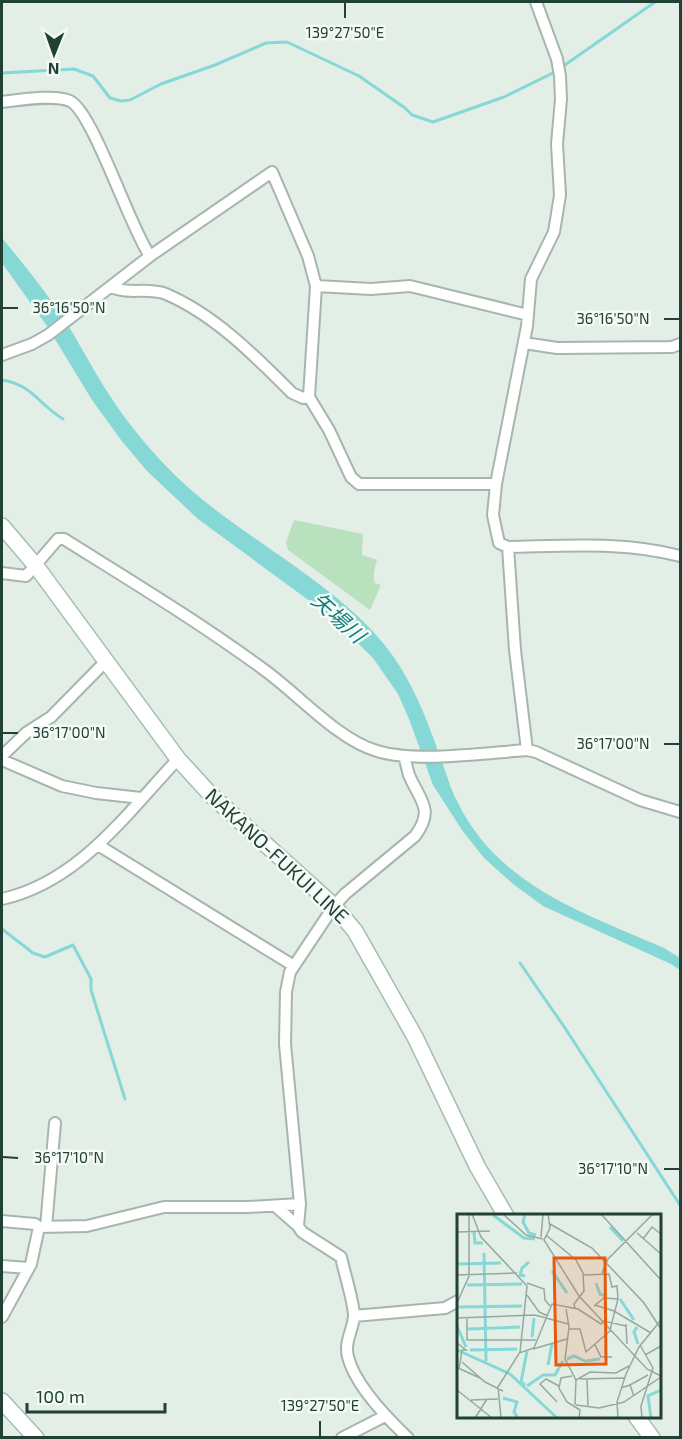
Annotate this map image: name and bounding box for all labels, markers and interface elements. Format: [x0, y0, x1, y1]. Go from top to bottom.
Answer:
text: 139°27'50"E [306, 23, 384, 41]
north arrow [24, 24, 84, 84]
text: N [48, 60, 60, 79]
text: 36°16'50"N [32, 298, 106, 316]
text: 36°16'50"N [576, 309, 650, 327]
water label: 矢場川 [307, 587, 372, 649]
text: 36°17'00"N [32, 723, 106, 741]
text: 36°17'00"N [576, 734, 650, 752]
street label: NAKANO-FUKUI LINE [201, 783, 354, 928]
text: 36°17'10"N [34, 1148, 104, 1166]
text: 36°17'10"N [578, 1159, 648, 1177]
inset map [457, 1214, 661, 1418]
scale bar [27, 1376, 165, 1414]
text: 100 m [36, 1385, 85, 1407]
text: 139°27'50"E [281, 1396, 359, 1414]

